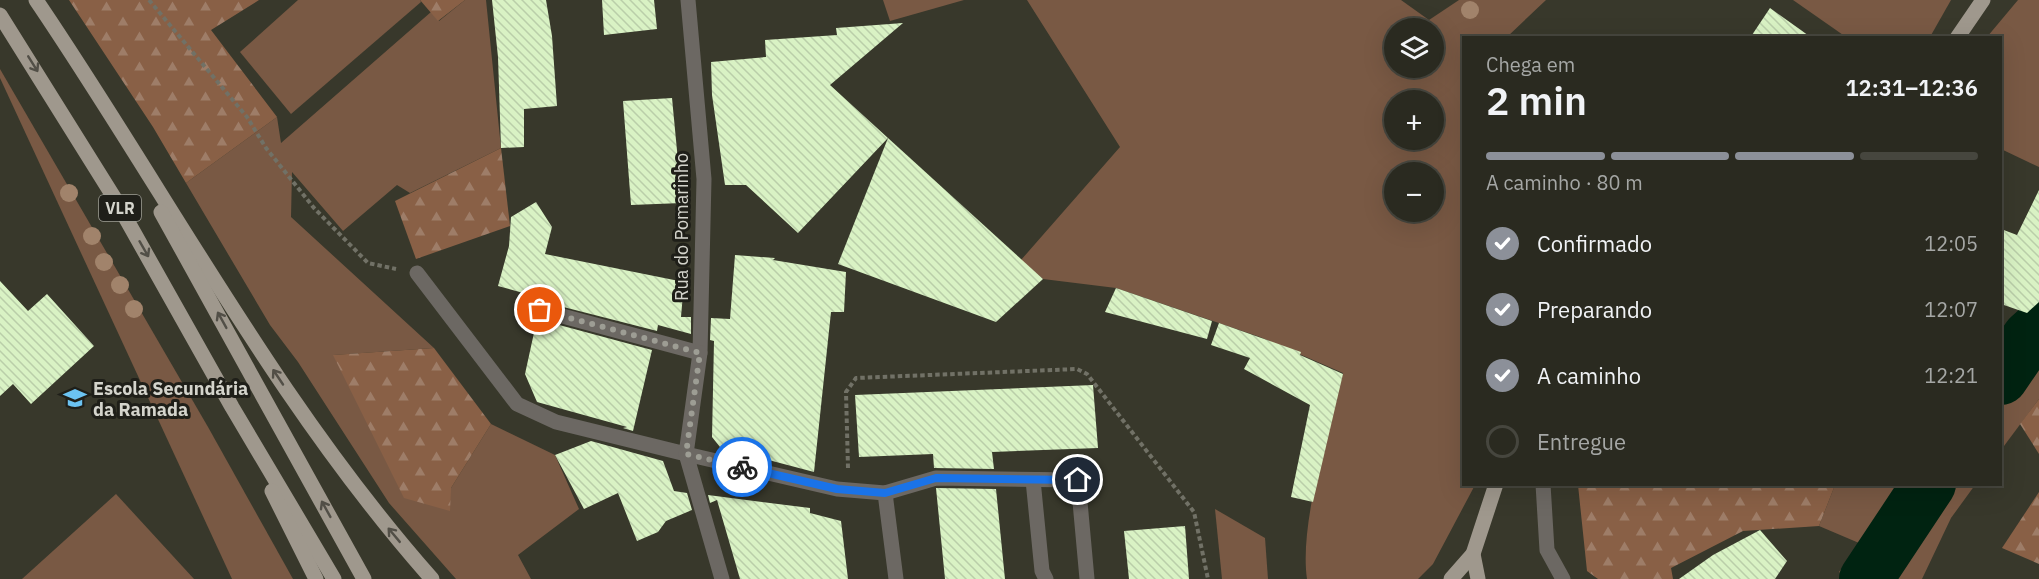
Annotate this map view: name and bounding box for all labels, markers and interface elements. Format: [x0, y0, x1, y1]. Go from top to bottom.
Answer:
map controls [1384, 18, 1444, 222]
button: layers [1384, 18, 1444, 78]
text: Chega em [1486, 51, 1575, 78]
one-way arrow [27, 55, 39, 72]
text: 12:31–12:36 [1845, 73, 1978, 102]
text: 2 min [1486, 75, 1587, 126]
button: + [1384, 90, 1444, 150]
street label: Rua do Pomarinho [670, 153, 693, 301]
button: − [1384, 162, 1444, 222]
text: A caminho · 80 m [1486, 169, 1643, 196]
road number: VLR [99, 195, 141, 221]
icon: check [1486, 227, 1519, 260]
text: Confirmado [1537, 229, 1652, 258]
text: 12:05 [1924, 230, 1978, 257]
one-way arrow [138, 240, 150, 257]
pin [514, 284, 565, 335]
icon: bag [523, 293, 556, 326]
icon: check [1486, 293, 1519, 326]
text: Preparando [1537, 295, 1652, 324]
text: 12:07 [1924, 296, 1978, 323]
one-way arrow [216, 312, 228, 329]
icon: check [1486, 359, 1519, 392]
text: A caminho [1537, 361, 1641, 390]
text: 12:21 [1924, 362, 1978, 389]
one-way arrow [272, 370, 284, 386]
place label: Escola Secundária da Ramada [93, 377, 248, 421]
school or university icon: Escola Secundária da Ramada [62, 385, 88, 411]
text: Entregue [1537, 427, 1626, 456]
courier [712, 437, 772, 497]
icon: bike [726, 451, 759, 484]
pin [1052, 454, 1103, 505]
icon: home [1061, 463, 1094, 496]
one-way arrow [320, 501, 331, 519]
one-way arrow [387, 527, 400, 543]

